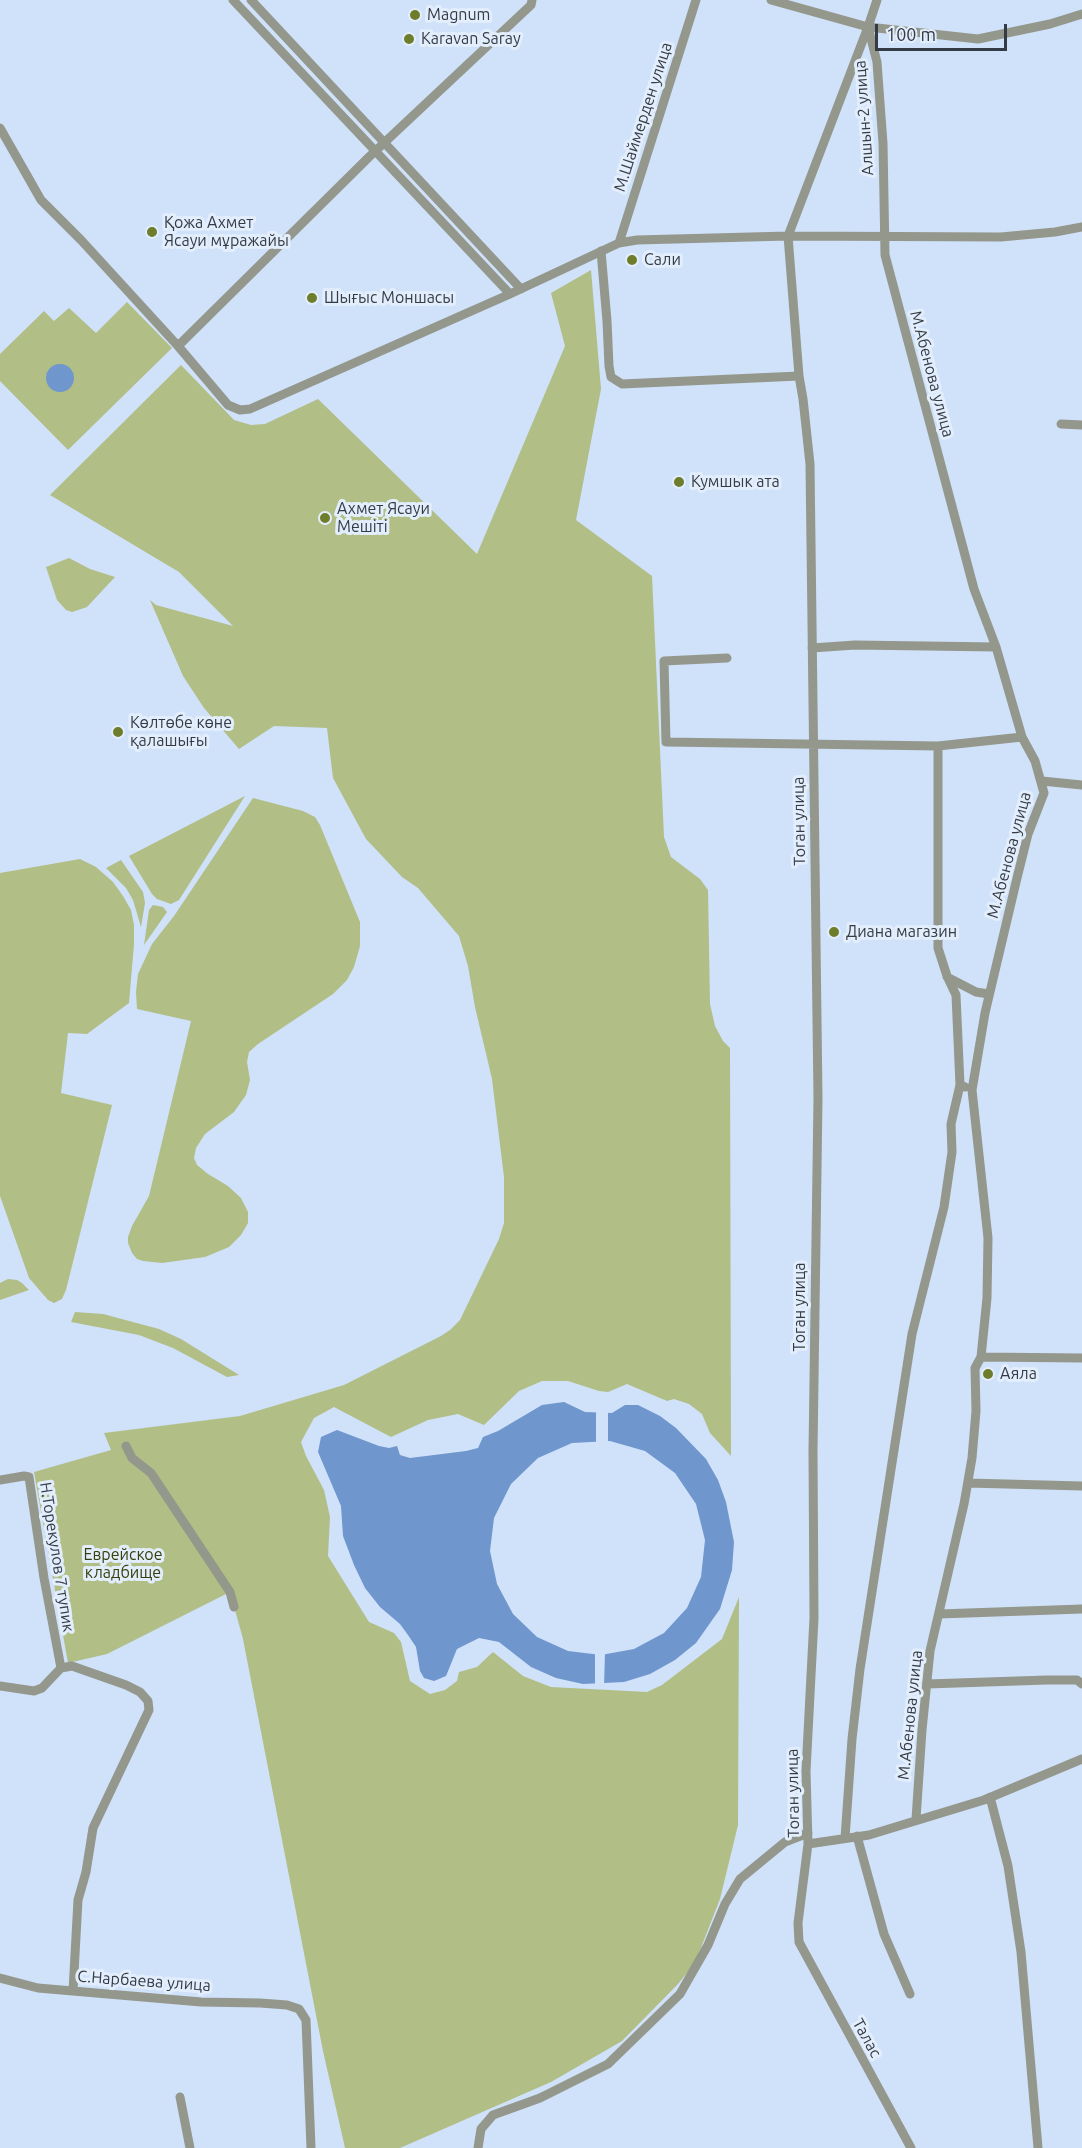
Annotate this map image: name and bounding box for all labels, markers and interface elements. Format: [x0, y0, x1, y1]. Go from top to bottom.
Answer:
place label: Magnum [427, 5, 490, 25]
marker: Magnum [408, 8, 422, 22]
scale bar [878, 12, 1010, 50]
text: 100 m [886, 24, 936, 44]
place label: Karavan Saray [421, 29, 521, 49]
marker: Karavan Saray [402, 32, 416, 46]
street label: М.Шаймерден улица [610, 40, 676, 194]
street label: Алшын-2 улица [850, 60, 878, 176]
place label: Қожа Ахмет Ясауи мұражайы [164, 213, 289, 251]
marker: Қожа Ахмет Ясауи мұражайы [145, 225, 159, 239]
place label: Сали [644, 250, 681, 270]
marker: Сали [625, 253, 639, 267]
place label: Шығыс Моншасы [324, 288, 454, 308]
marker: Шығыс Моншасы [305, 291, 319, 305]
street label: М.Абенова улица [906, 309, 958, 439]
place label: Кумшык ата [691, 472, 780, 492]
marker: Кумшык ата [672, 475, 686, 489]
place label: Ахмет Ясауи Мешіті [337, 499, 430, 537]
marker: Ахмет Ясауи Мешіті [318, 511, 332, 525]
place label: Көлтөбе көне қалашығы [130, 713, 232, 751]
marker: Көлтөбе көне қалашығы [111, 725, 125, 739]
street label: Тоган улица [789, 776, 809, 866]
street label: М.Абенова улица [983, 790, 1035, 920]
place label: Диана магазин [846, 922, 957, 942]
marker: Диана магазин [827, 925, 841, 939]
street label: Тоган улица [790, 1263, 810, 1351]
place label: Аяла [1000, 1364, 1037, 1384]
marker: Аяла [981, 1367, 995, 1381]
street label: Н.Торекулов 7 тупик [36, 1481, 78, 1633]
park label: Еврейское кладбище [83, 1545, 163, 1583]
street label: М.Абенова улица [894, 1649, 926, 1781]
street label: Тоган улица [783, 1748, 803, 1838]
street label: С.Нарбаева улица [77, 1967, 211, 1995]
street label: Талас [849, 2015, 885, 2061]

